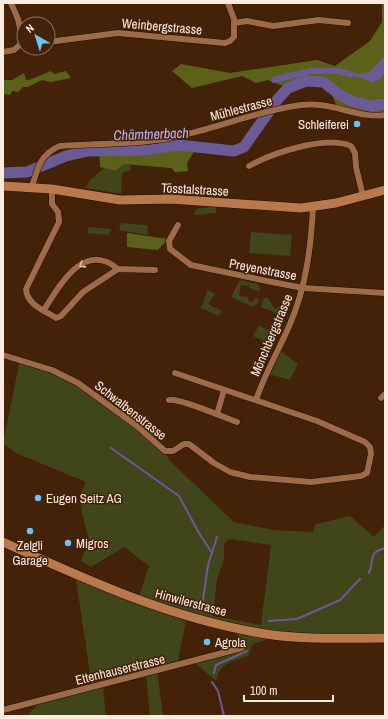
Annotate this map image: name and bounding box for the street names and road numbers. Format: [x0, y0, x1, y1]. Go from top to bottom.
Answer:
street label: Weinbergstrasse [121, 15, 203, 38]
street label: Mühlestrasse [208, 92, 274, 125]
street label: Tösstalstrasse [161, 179, 229, 200]
street label: Preyenstrasse [228, 255, 298, 284]
street label: Mönchbergstrasse [247, 291, 296, 379]
street label: Schwalbenstrasse [91, 377, 170, 444]
street label: Hinwilerstrasse [153, 585, 229, 620]
street label: Ettenhauserstrasse [73, 650, 167, 689]

